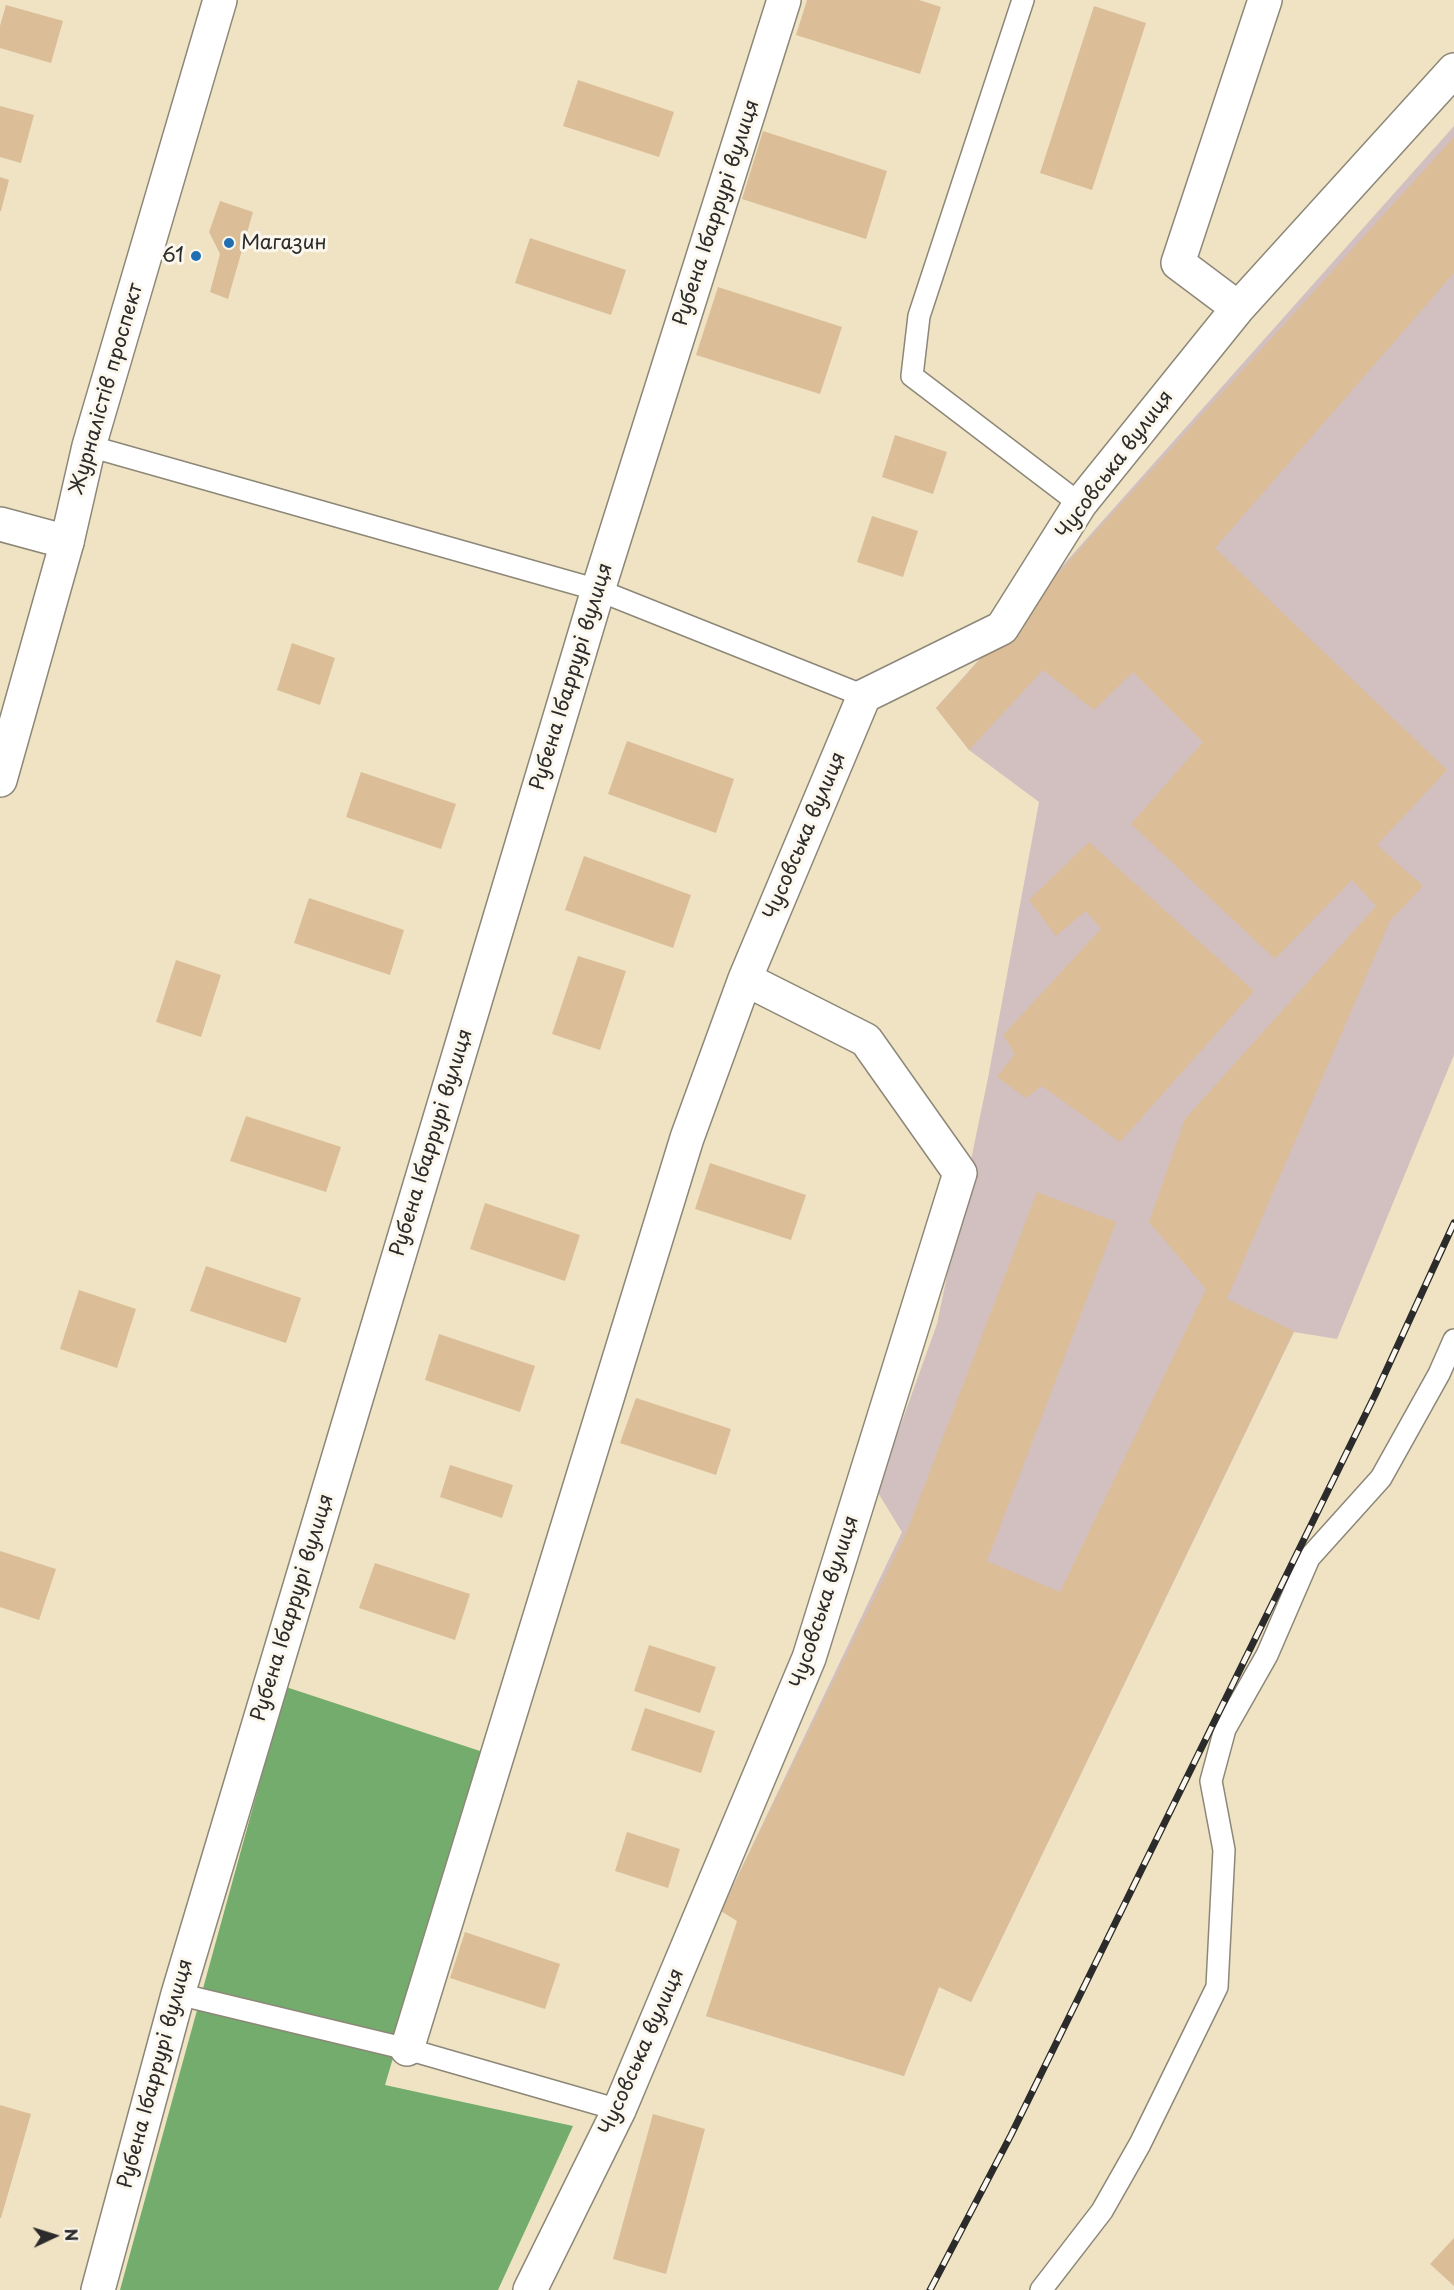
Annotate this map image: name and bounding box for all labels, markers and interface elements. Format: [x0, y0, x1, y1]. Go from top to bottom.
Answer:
street label: Рубена Ібаррурі вулиця [669, 97, 765, 329]
place label: Магазин [241, 231, 327, 255]
marker: Магазин [222, 236, 236, 250]
place label: 61 [162, 244, 184, 268]
marker: 61 [189, 249, 203, 263]
street label: Журналістів проспект [65, 281, 149, 497]
street label: Чусовська вулиця [1051, 386, 1179, 544]
street label: Рубена Ібаррурі вулиця [526, 560, 618, 794]
street label: Чусовська вулиця [759, 749, 851, 923]
street label: Рубена Ібаррурі вулиця [386, 1026, 478, 1260]
street label: Рубена Ібаррурі вулиця [247, 1491, 339, 1725]
street label: Чусовська вулиця [786, 1513, 864, 1691]
street label: Рубена Ібаррурі вулиця [114, 1957, 198, 2191]
street label: Чусовська вулиця [594, 1965, 690, 2139]
north arrow [24, 2206, 84, 2266]
text: N [60, 2228, 84, 2242]

